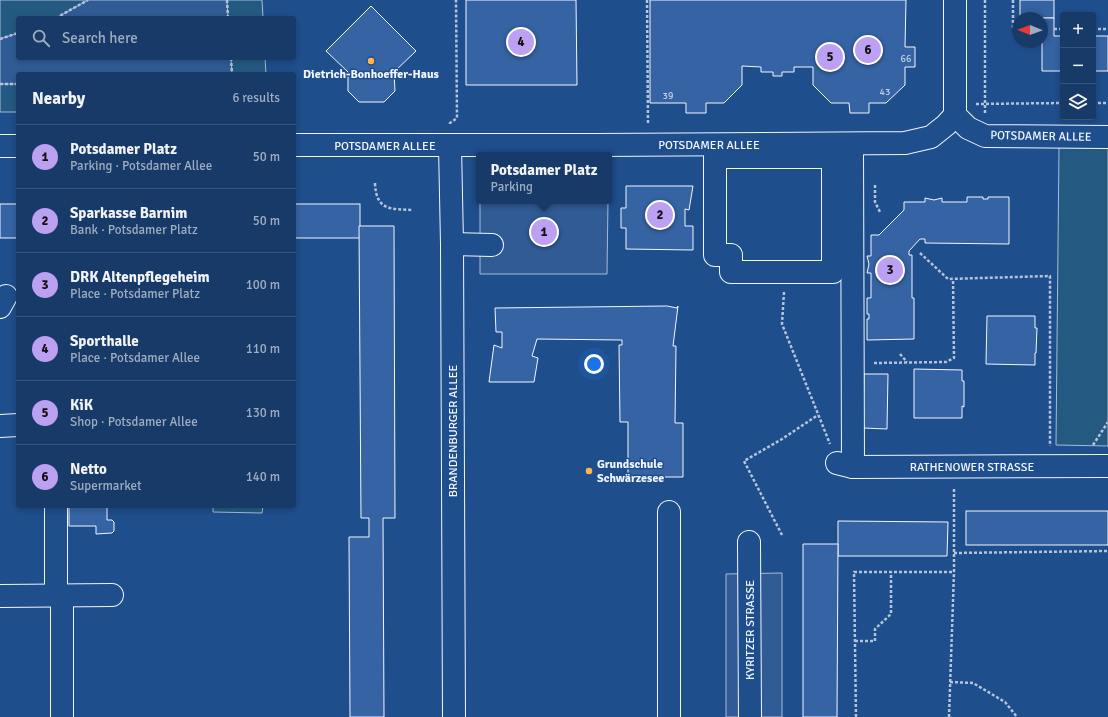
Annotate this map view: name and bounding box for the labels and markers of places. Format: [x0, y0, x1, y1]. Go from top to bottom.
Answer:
pin: 4 [508, 27, 534, 57]
pin: 6 [855, 35, 881, 65]
pin: 5 [817, 42, 843, 72]
marker: Dietrich-Bonhoeffer-Haus [366, 56, 376, 66]
place label: Dietrich-Bonhoeffer-Haus [303, 67, 440, 82]
pin: 2 [647, 200, 673, 230]
pin: 1 [531, 217, 557, 247]
pin: 3 [877, 255, 903, 285]
place label: Grundschule Schwärzesee [597, 457, 664, 486]
marker: Grundschule Schwärzesee [584, 466, 594, 476]

